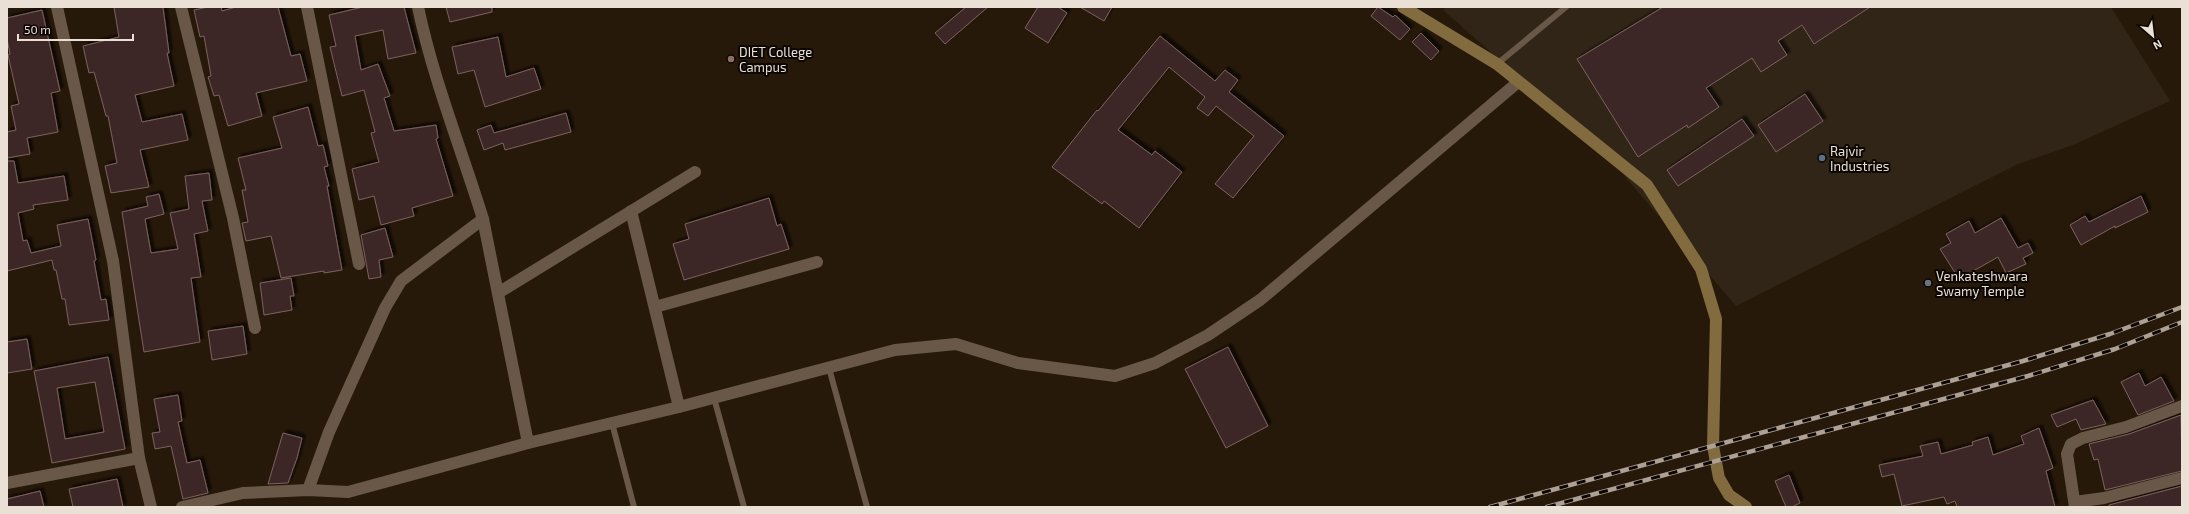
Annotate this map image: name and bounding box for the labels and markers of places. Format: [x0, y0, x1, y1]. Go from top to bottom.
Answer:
place label: DIET College Campus [739, 44, 812, 75]
marker: DIET College Campus [726, 54, 736, 64]
place label: Rajvir Industries [1830, 143, 1889, 174]
marker: Rajvir Industries [1817, 153, 1827, 163]
place label: Venkateshwara Swamy Temple [1936, 268, 2028, 299]
marker: Venkateshwara Swamy Temple [1923, 278, 1933, 288]

